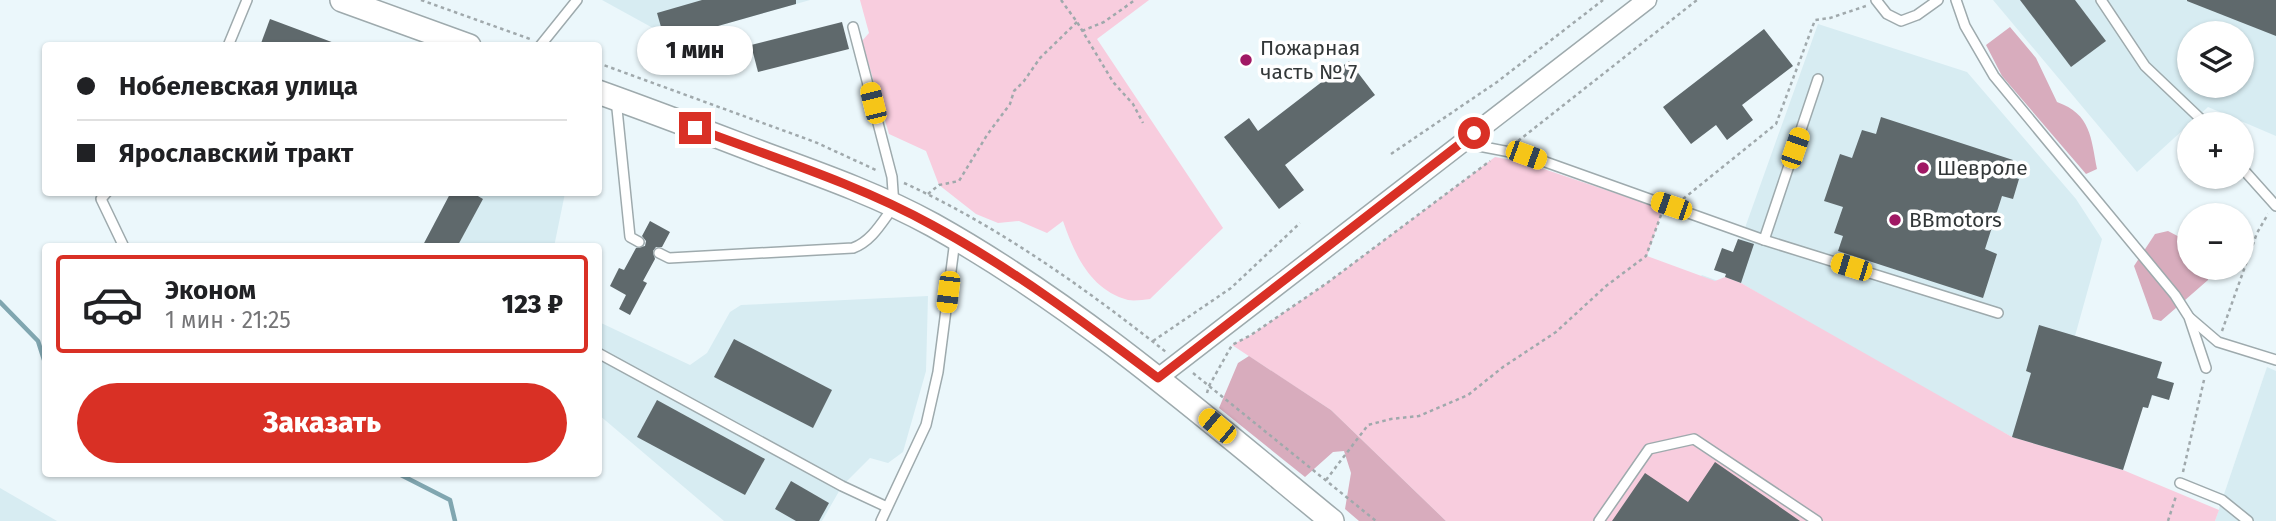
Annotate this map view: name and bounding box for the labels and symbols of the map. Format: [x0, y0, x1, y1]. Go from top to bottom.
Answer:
callout: 1 мин [637, 26, 753, 76]
place label: Пожарная часть № 7 [1260, 35, 1360, 85]
marker: Пожарная часть № 7 [1238, 52, 1254, 68]
car [858, 80, 889, 126]
route end [679, 112, 711, 144]
route start [1458, 117, 1490, 149]
car [1779, 125, 1812, 171]
car [1503, 138, 1550, 172]
place label: Шевроле [1937, 155, 2028, 181]
marker: Шевроле [1915, 160, 1931, 176]
car [1648, 189, 1695, 223]
place label: BBmotors [1909, 207, 2002, 233]
marker: BBmotors [1887, 212, 1903, 228]
car [1828, 251, 1875, 283]
car [936, 270, 961, 314]
car [1195, 404, 1240, 448]

